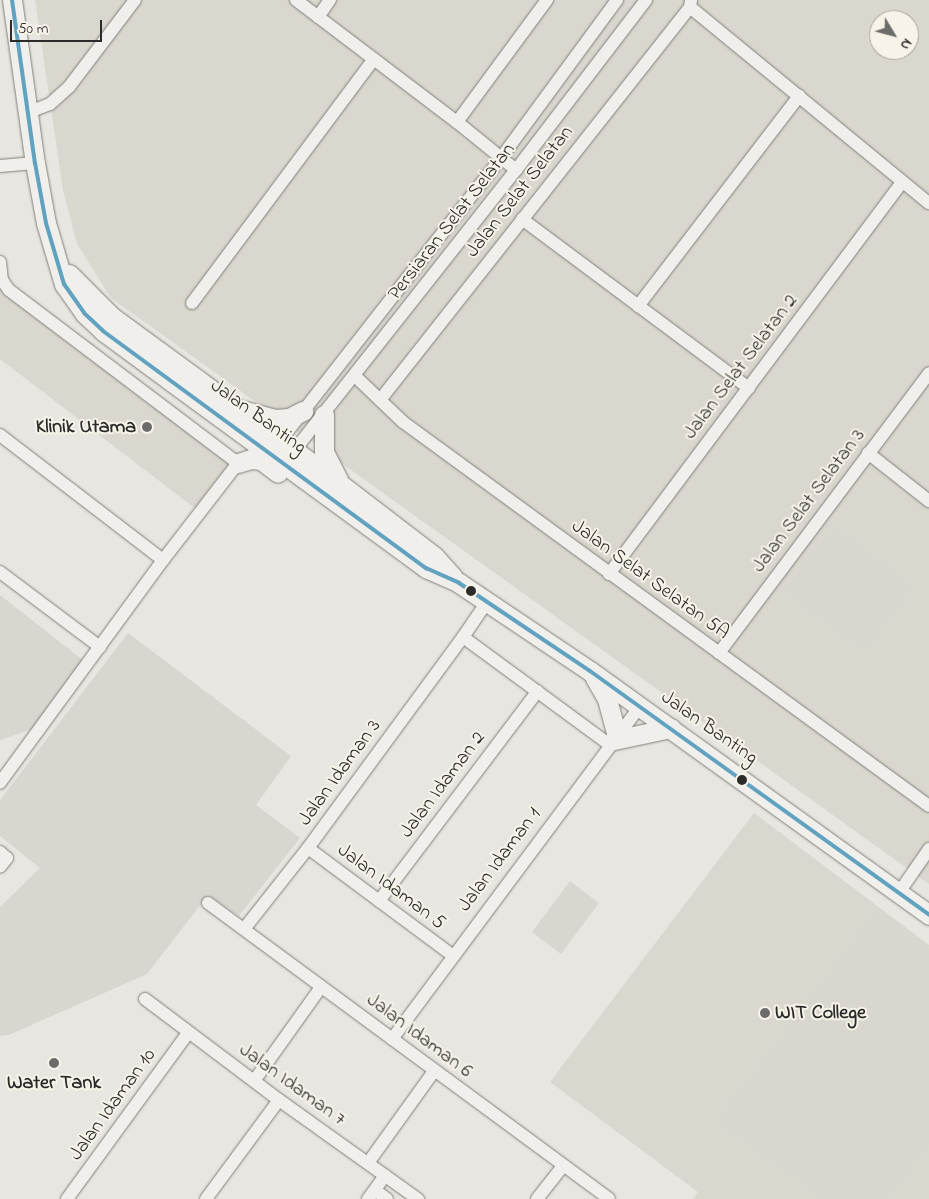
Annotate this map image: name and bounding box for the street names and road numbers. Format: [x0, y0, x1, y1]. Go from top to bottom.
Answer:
street label: Jalan Selat Selatan [461, 121, 579, 263]
street label: Persiaran Selat Selatan [383, 139, 521, 305]
street label: Jalan Selat Selatan 2 [679, 290, 803, 444]
street label: Jalan Banting [205, 374, 311, 460]
street label: Jalan Selat Selatan 3 [747, 424, 871, 578]
street label: Jalan Selat Selatan 5A [566, 515, 734, 645]
street label: Jalan Banting [656, 686, 762, 770]
street label: Jalan Idaman 3 [293, 715, 387, 831]
street label: Jalan Idaman 2 [395, 727, 491, 843]
street label: Jalan Idaman 1 [453, 803, 547, 917]
street label: Jalan Idaman 5 [332, 839, 450, 935]
street label: Jalan Idaman 6 [361, 988, 477, 1084]
street label: Jalan Idaman 7 [234, 1038, 350, 1132]
street label: Jalan Idaman 10 [64, 1044, 162, 1166]

